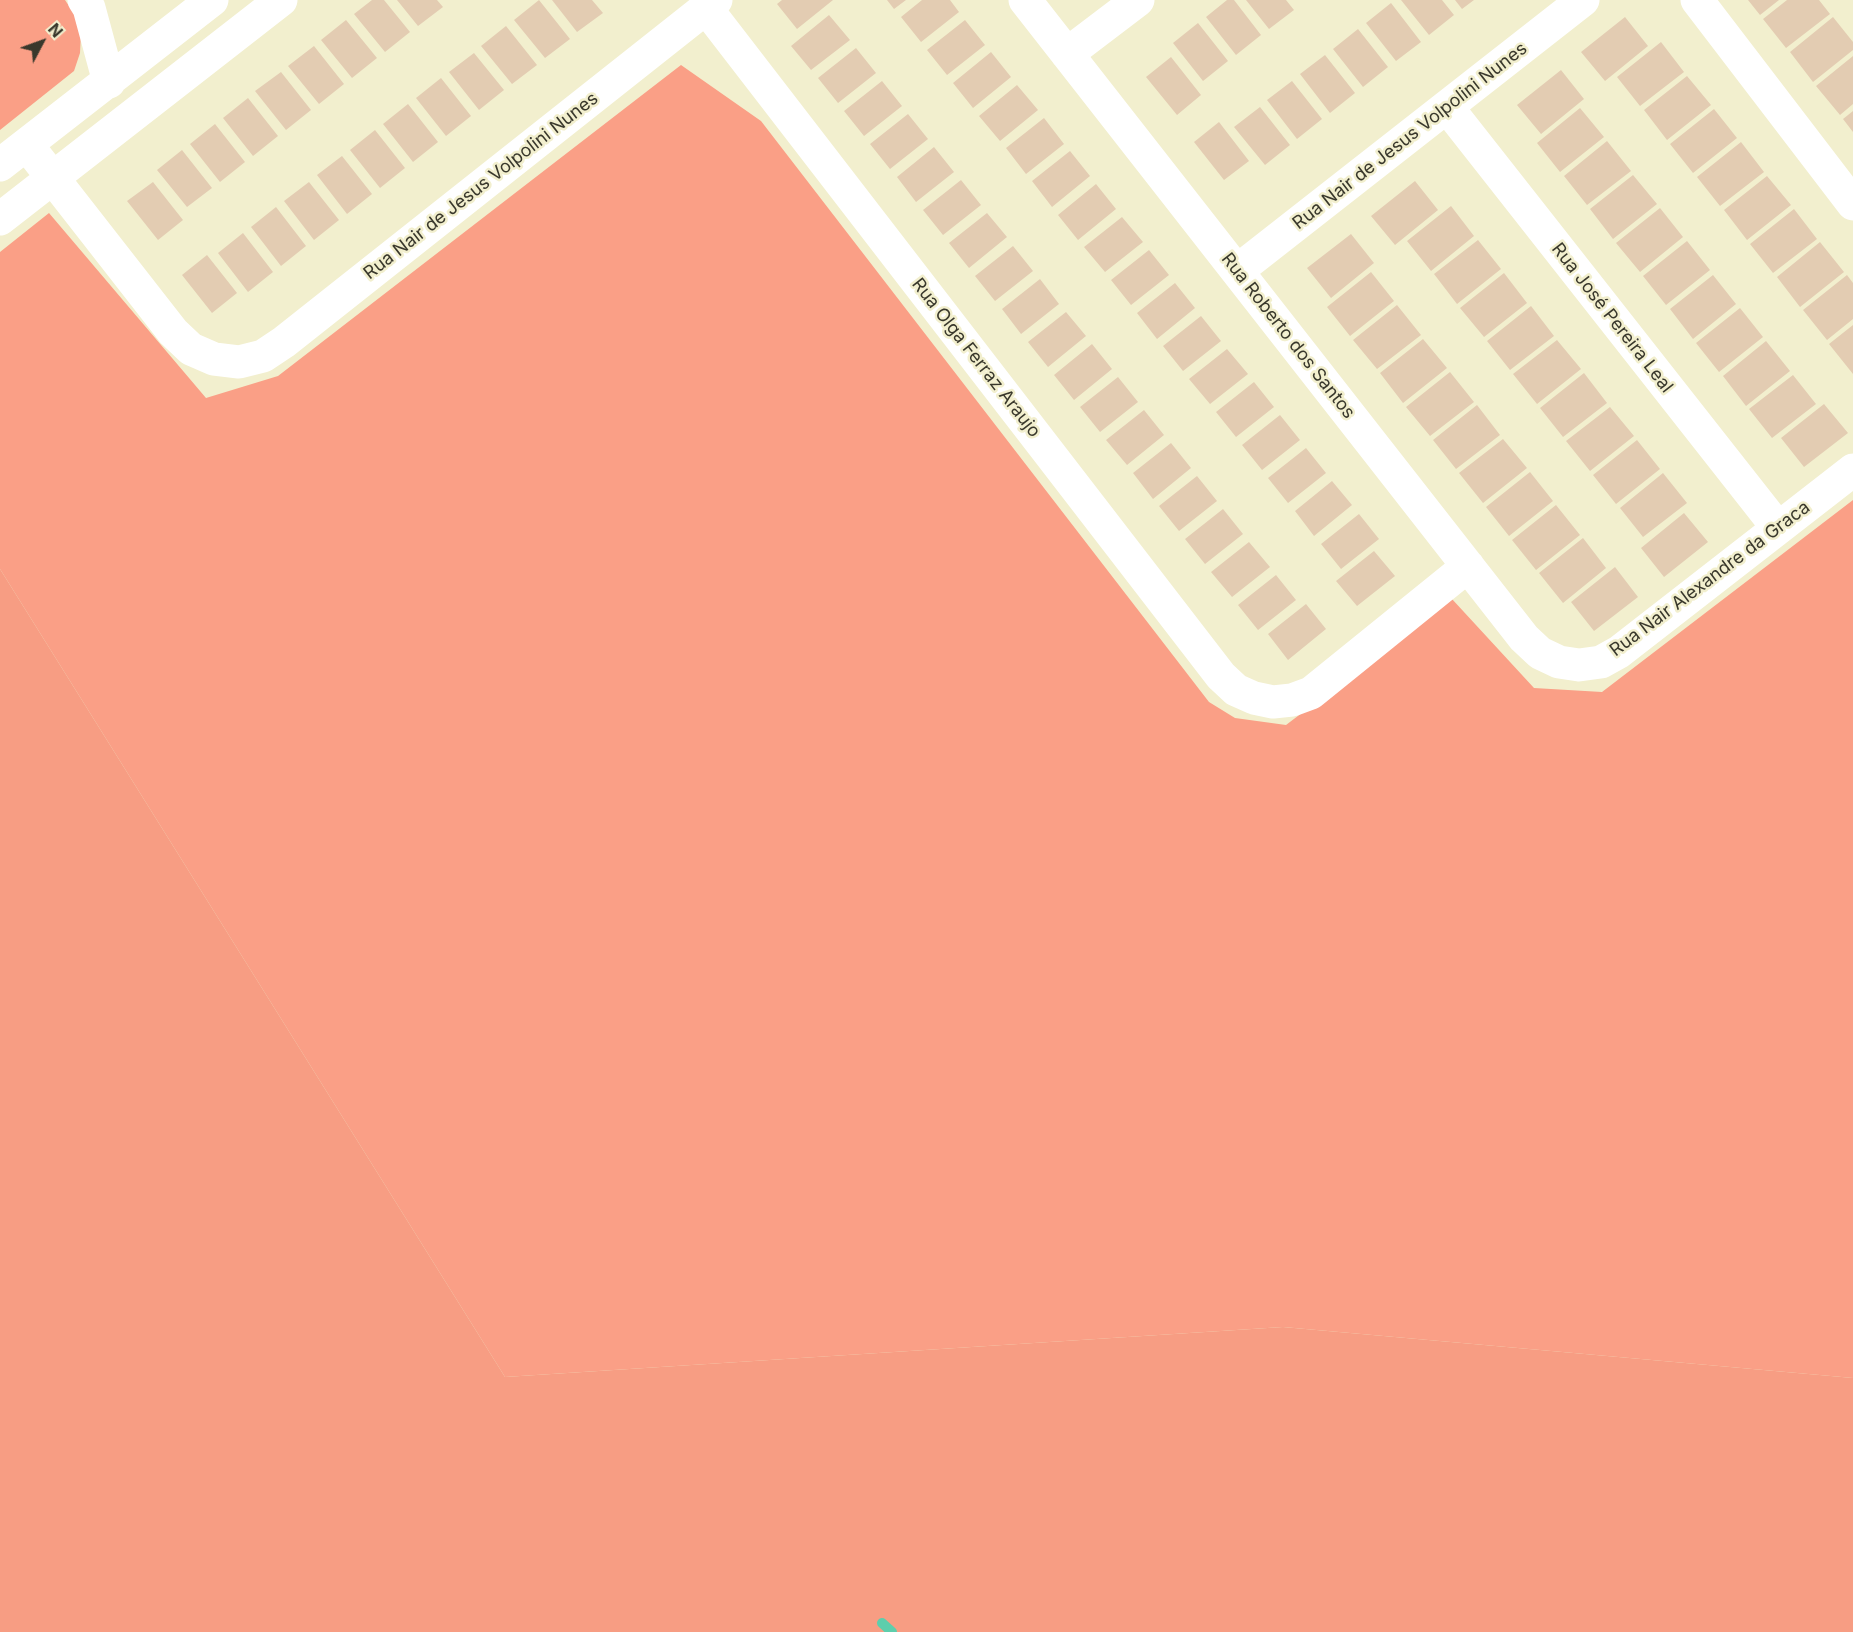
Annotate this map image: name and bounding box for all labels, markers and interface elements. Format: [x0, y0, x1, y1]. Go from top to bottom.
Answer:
north arrow [12, 12, 72, 72]
text: N [44, 19, 67, 41]
street label: Rua Nair de Jesus Volpolini Nunes [1289, 38, 1531, 234]
street label: Rua Nair de Jesus Volpolini Nunes [360, 88, 602, 284]
street label: Rua José Pereira Leal [1547, 239, 1677, 397]
street label: Rua Roberto dos Santos [1217, 249, 1359, 423]
street label: Rua Olga Ferraz Araujo [907, 274, 1045, 442]
street label: Rua Nair Alexandre da Graca [1606, 497, 1814, 661]

